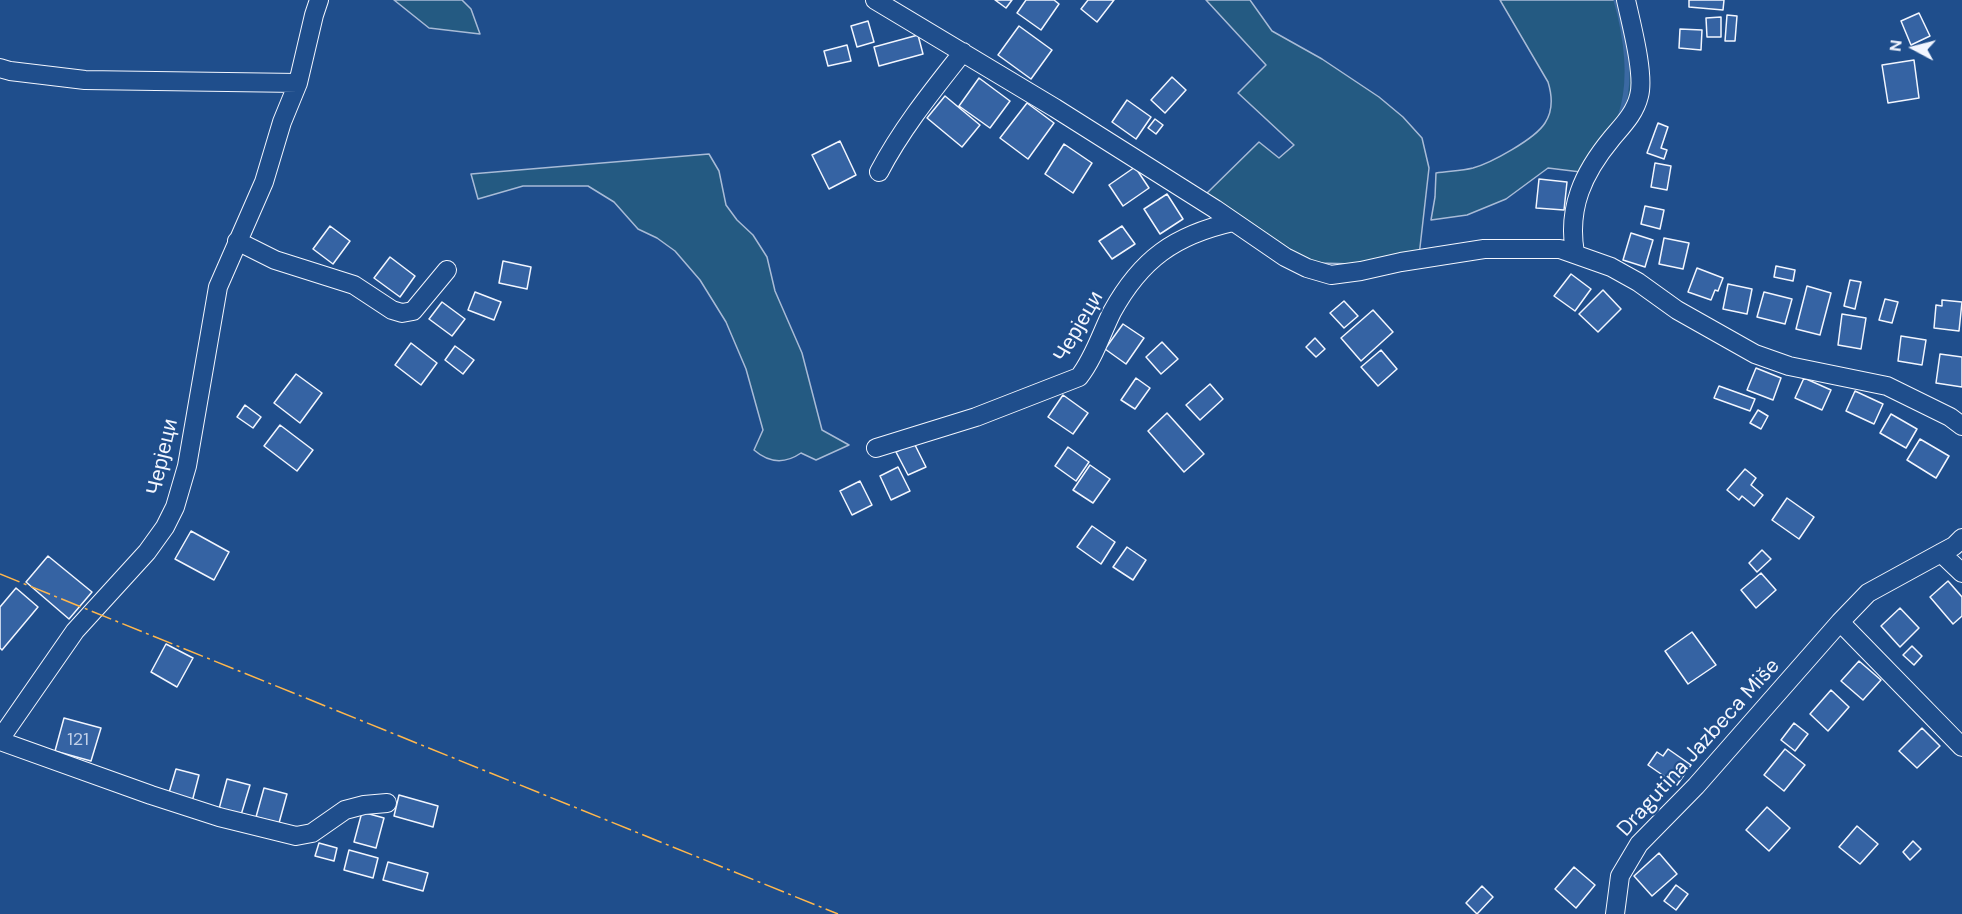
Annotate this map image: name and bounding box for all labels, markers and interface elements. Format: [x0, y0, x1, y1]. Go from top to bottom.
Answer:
north arrow [1884, 18, 1944, 78]
text: N [1885, 39, 1907, 53]
street label: Черјеци [1049, 287, 1109, 367]
street label: Черјеци [142, 416, 184, 498]
street label: Dragutina Jazbeca Miše [1612, 654, 1786, 842]
house number: 121 [67, 729, 89, 751]

